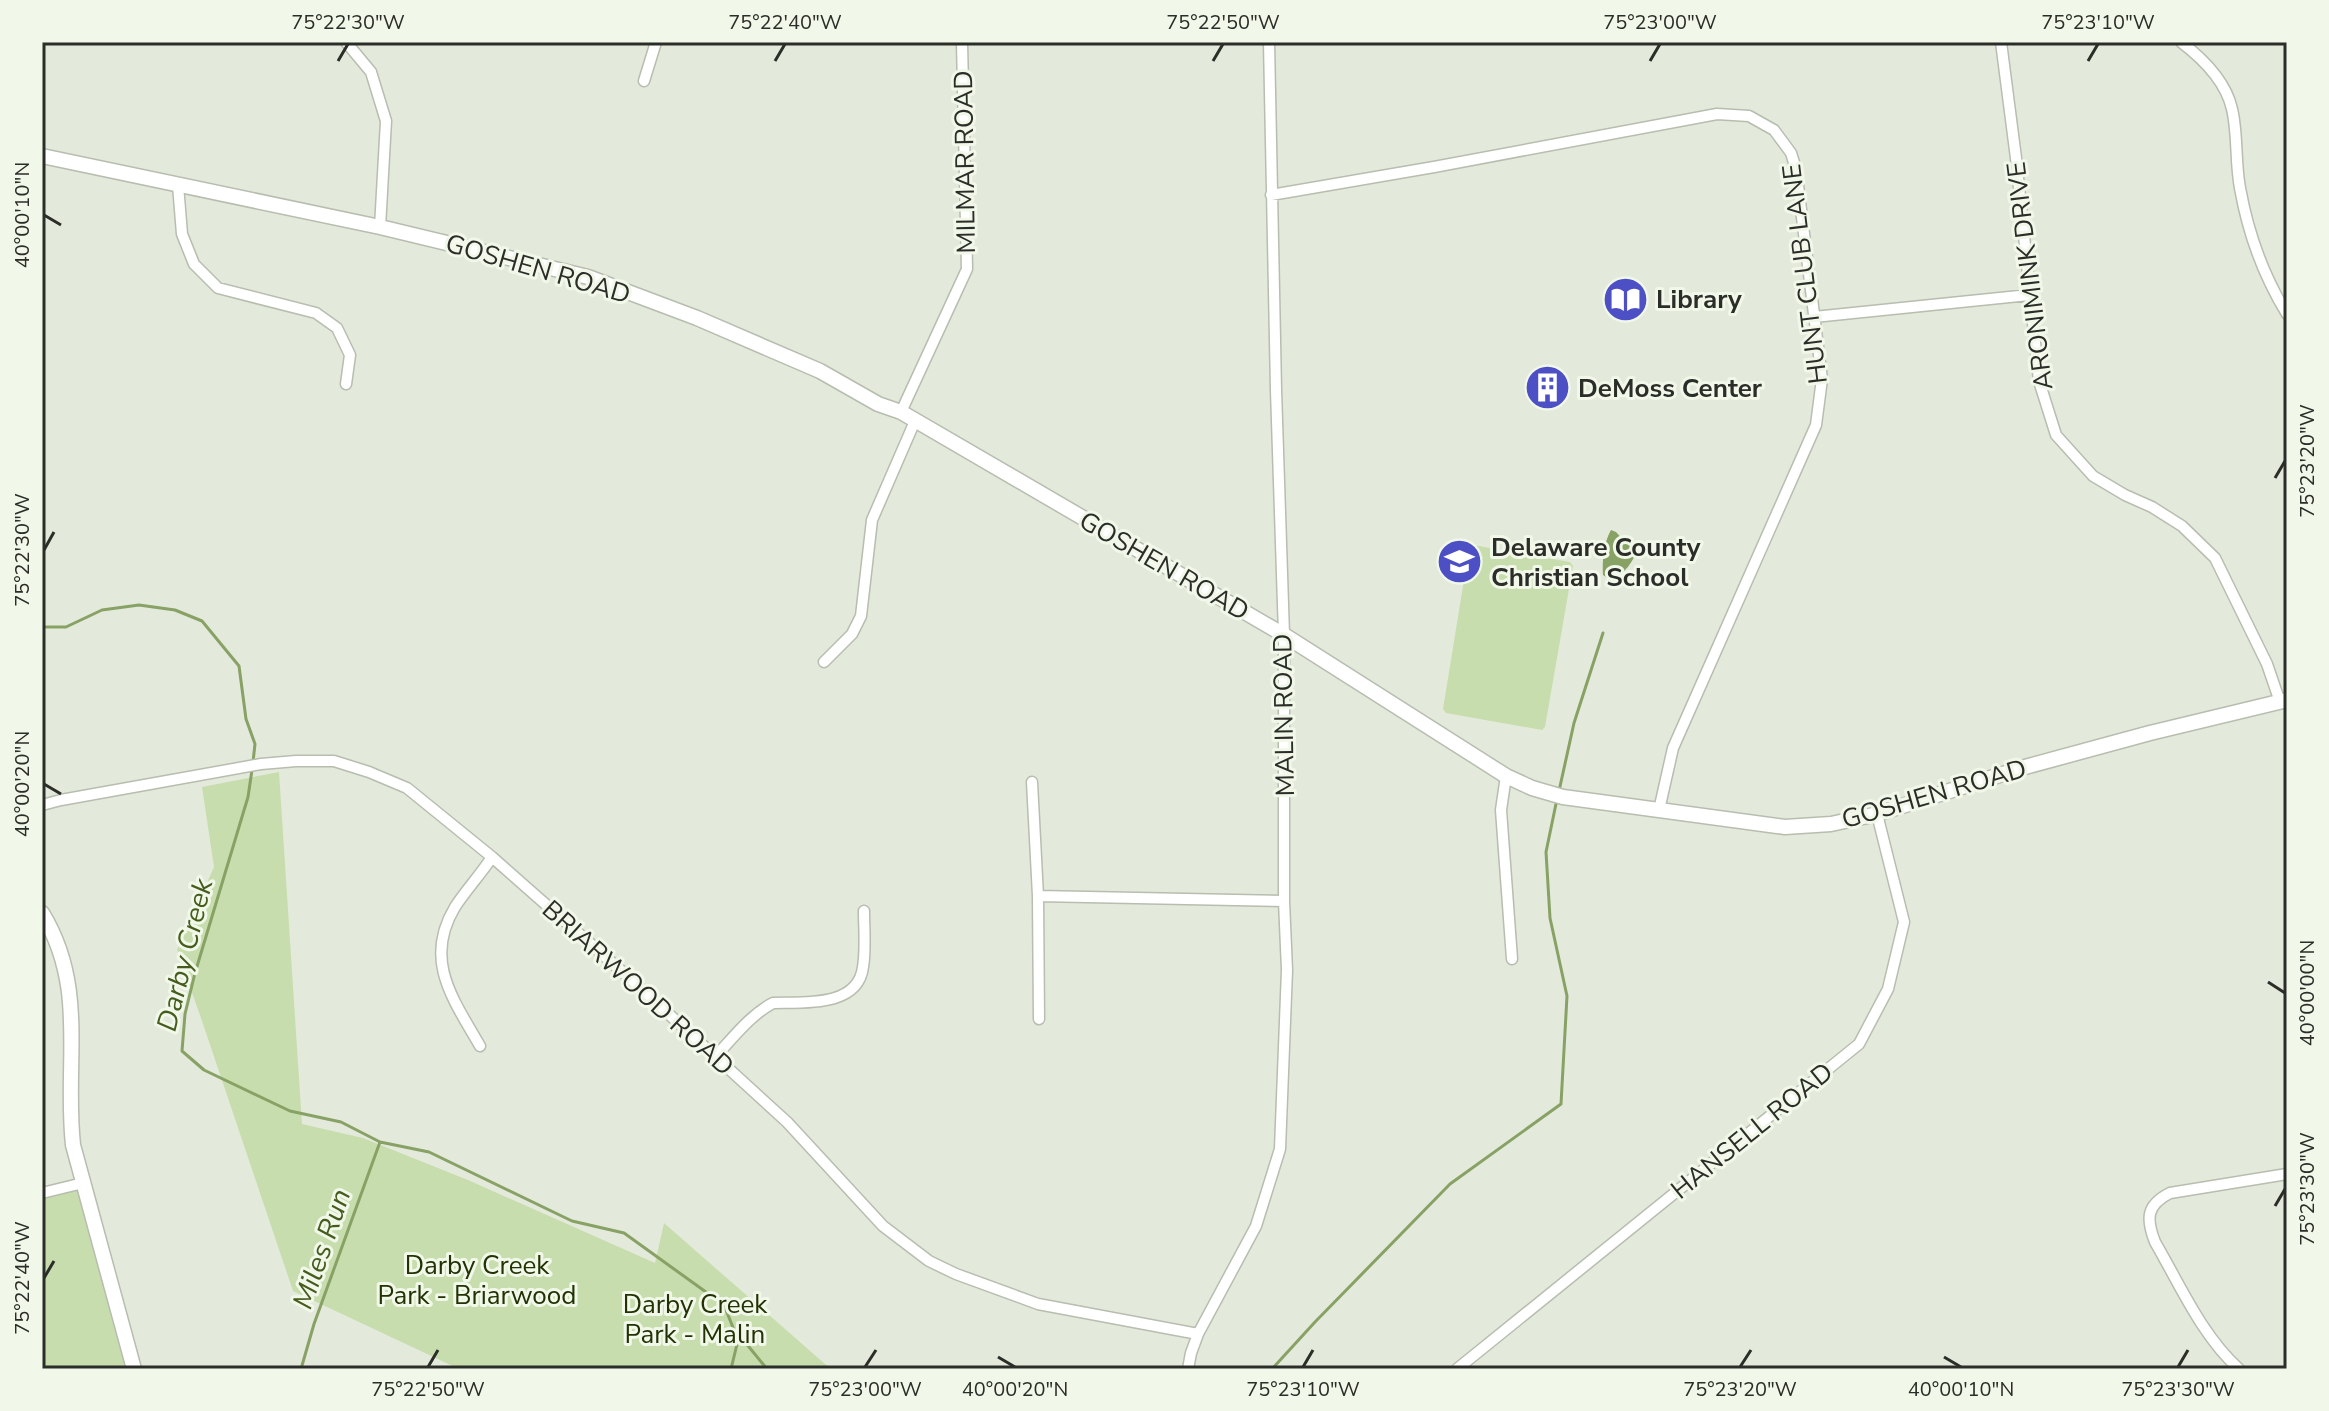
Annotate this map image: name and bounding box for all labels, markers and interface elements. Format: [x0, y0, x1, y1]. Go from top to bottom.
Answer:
text: 75°22'30"W [291, 9, 405, 36]
text: 75°22'40"W [728, 9, 842, 36]
text: 75°22'50"W [1166, 9, 1280, 36]
text: 75°23'00"W [1603, 9, 1717, 36]
text: 75°23'10"W [2041, 9, 2155, 36]
street label: MILMAR ROAD [946, 70, 984, 254]
street label: ARONIMINK DRIVE [1999, 160, 2061, 392]
text: 40°00'10"N [9, 162, 36, 268]
street label: HUNT CLUB LANE [1774, 162, 1836, 386]
street label: GOSHEN ROAD [441, 226, 635, 312]
library icon: Library [1601, 275, 1649, 323]
place label: Library [1656, 282, 1742, 317]
building icon: DeMoss Center [1523, 364, 1571, 412]
place label: DeMoss Center [1578, 371, 1763, 406]
text: 75°23'20"W [2294, 404, 2321, 518]
text: 75°22'30"W [9, 493, 36, 607]
street label: GOSHEN ROAD [1073, 503, 1255, 629]
place label: Delaware County Christian School [1491, 530, 1701, 595]
school or university icon: Delaware County Christian School [1436, 538, 1484, 586]
street label: MALIN ROAD [1265, 633, 1303, 797]
text: 40°00'20"N [9, 731, 36, 837]
street label: GOSHEN ROAD [1837, 751, 2031, 837]
water label: Darby Creek [148, 874, 223, 1035]
street label: BRIARWOOD ROAD [535, 892, 741, 1084]
text: 40°00'00"N [2294, 940, 2321, 1046]
street label: HANSELL ROAD [1664, 1055, 1840, 1207]
text: 75°23'30"W [2294, 1132, 2321, 1246]
water label: Miles Run [284, 1184, 360, 1314]
text: 75°22'40"W [9, 1221, 36, 1335]
park label: Darby Creek Park - Briarwood [378, 1248, 576, 1313]
park label: Darby Creek Park - Malin [623, 1287, 768, 1352]
text: 75°22'50"W [371, 1376, 485, 1403]
text: 75°23'00"W [808, 1376, 922, 1403]
text: 40°00'20"N [962, 1376, 1068, 1403]
text: 75°23'10"W [1246, 1376, 1360, 1403]
text: 75°23'20"W [1683, 1376, 1797, 1403]
text: 40°00'10"N [1908, 1376, 2014, 1403]
text: 75°23'30"W [2121, 1376, 2235, 1403]

